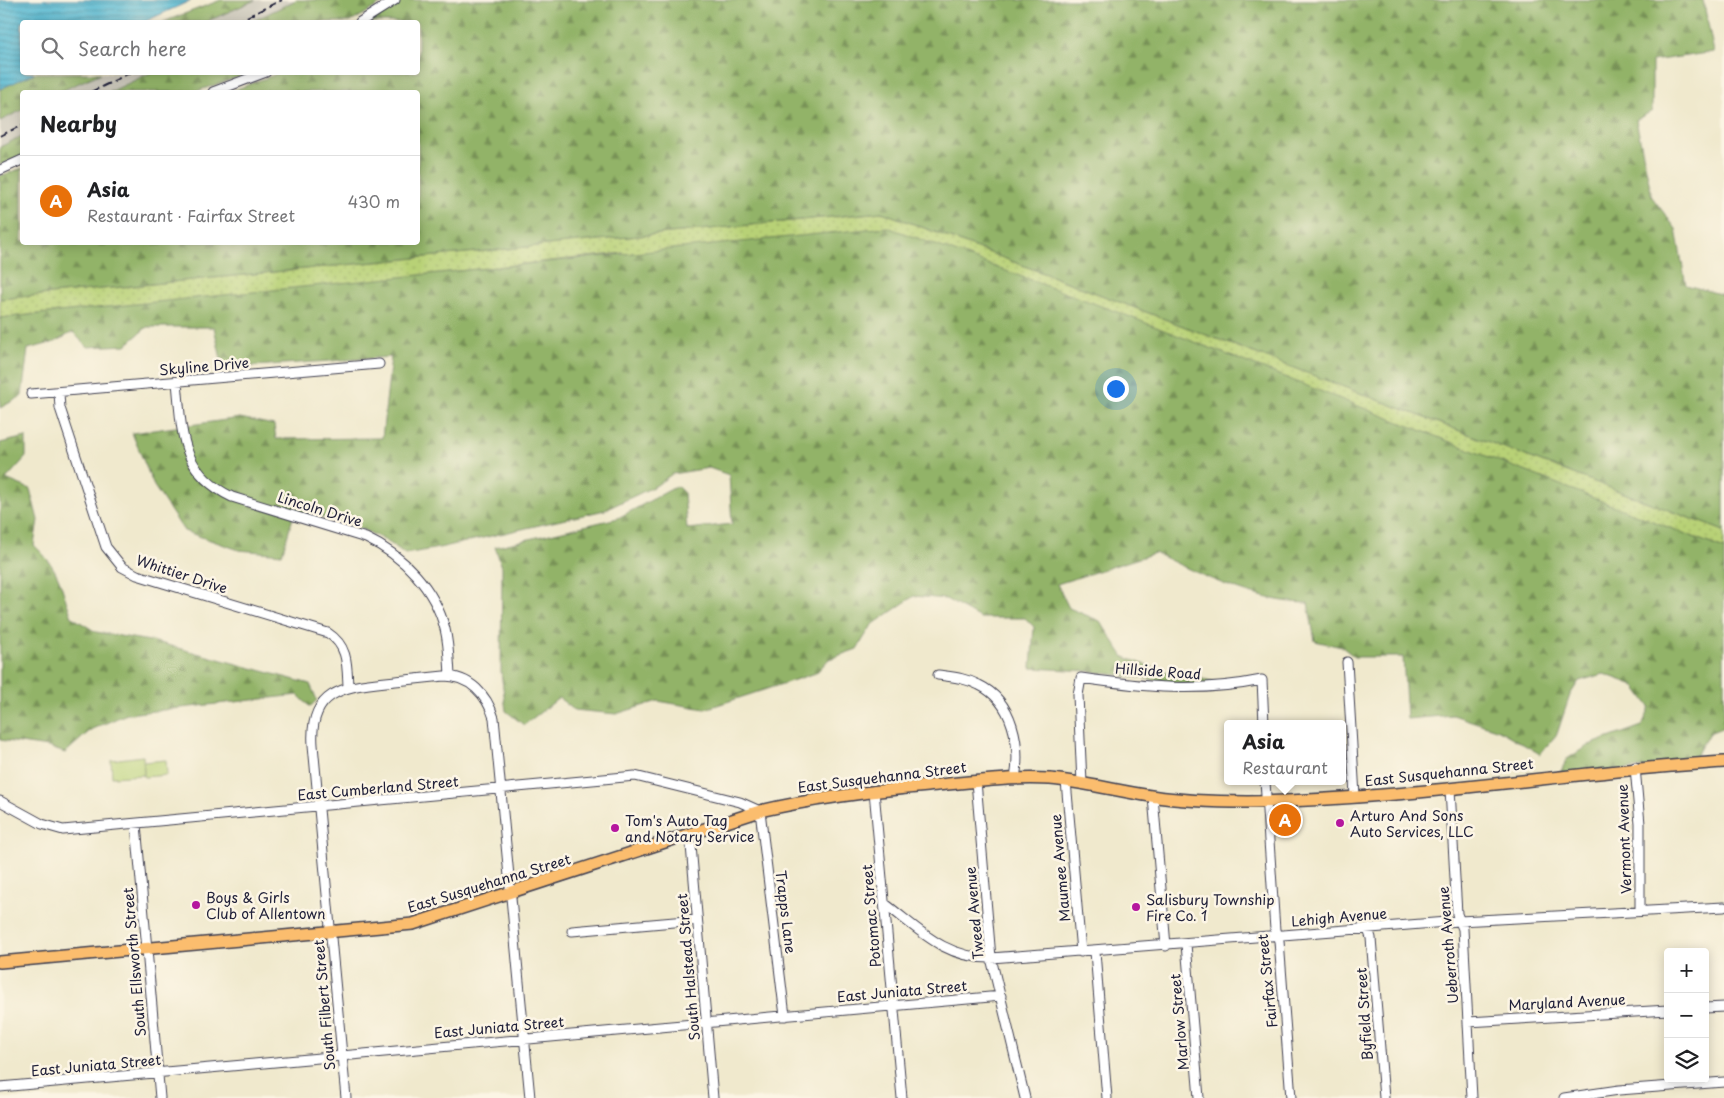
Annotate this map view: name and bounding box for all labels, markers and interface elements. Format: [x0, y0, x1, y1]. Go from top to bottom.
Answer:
search box [20, 20, 420, 75]
icon: search [38, 34, 66, 62]
text: Search here [78, 34, 187, 62]
text: Nearby [40, 107, 117, 139]
text: Asia [87, 175, 130, 203]
text: A [50, 189, 62, 213]
text: 430 m [348, 189, 400, 213]
text: Restaurant · Fairfax Street [87, 203, 295, 227]
street label: Skyline Drive [158, 352, 250, 380]
your location [1103, 376, 1129, 402]
street label: Lincoln Drive [275, 486, 365, 532]
street label: Whittier Drive [134, 549, 230, 599]
street label: Hillside Road [1114, 658, 1202, 684]
popup [1224, 720, 1346, 785]
text: Asia [1242, 727, 1285, 755]
street label: East Susquehanna Street [1364, 753, 1535, 791]
text: Restaurant [1242, 755, 1328, 779]
street label: East Susquehanna Street [797, 756, 968, 798]
street label: East Cumberland Street [297, 770, 460, 806]
street label: Vermont Avenue [1612, 783, 1636, 894]
pin: A [1269, 801, 1301, 839]
place label: Arturo And Sons Auto Services, LLC [1350, 805, 1474, 842]
place label: Tom's Auto Tag and Notary Service [625, 810, 754, 847]
street label: Maumee Avenue [1045, 813, 1075, 923]
marker: Arturo And Sons Auto Services, LLC [1334, 817, 1346, 829]
marker: Tom's Auto Tag and Notary Service [609, 822, 621, 834]
street label: East Susquehanna Street [405, 848, 573, 918]
street label: Potomac Street [856, 863, 886, 968]
street label: Tweed Avenue [959, 865, 989, 960]
street label: Trapps Lane [770, 869, 802, 955]
street label: Ueberroth Avenue [1432, 885, 1464, 1005]
street label: South Ellsworth Street [117, 886, 151, 1037]
place label: Boys & Girls Club of Allentown [206, 887, 326, 924]
place label: Salisbury Township Fire Co. 1 [1146, 889, 1274, 926]
street label: South Halstead Street [671, 892, 705, 1041]
marker: Boys & Girls Club of Allentown [190, 899, 202, 911]
marker: Salisbury Township Fire Co. 1 [1130, 901, 1142, 913]
street label: Lehigh Avenue [1290, 902, 1388, 932]
street label: Fairfax Street [1252, 933, 1282, 1029]
street label: South Filbert Street [308, 939, 340, 1071]
map controls [1664, 948, 1709, 1083]
button: + [1664, 948, 1709, 993]
street label: Byfield Street [1350, 967, 1378, 1061]
street label: Marlow Street [1164, 972, 1194, 1071]
street label: East Juniata Street [836, 975, 968, 1007]
street label: Maryland Avenue [1508, 988, 1627, 1016]
button: − [1664, 993, 1709, 1038]
street label: East Juniata Street [433, 1011, 565, 1043]
button: layers [1664, 1038, 1709, 1083]
street label: East Juniata Street [30, 1049, 162, 1081]

